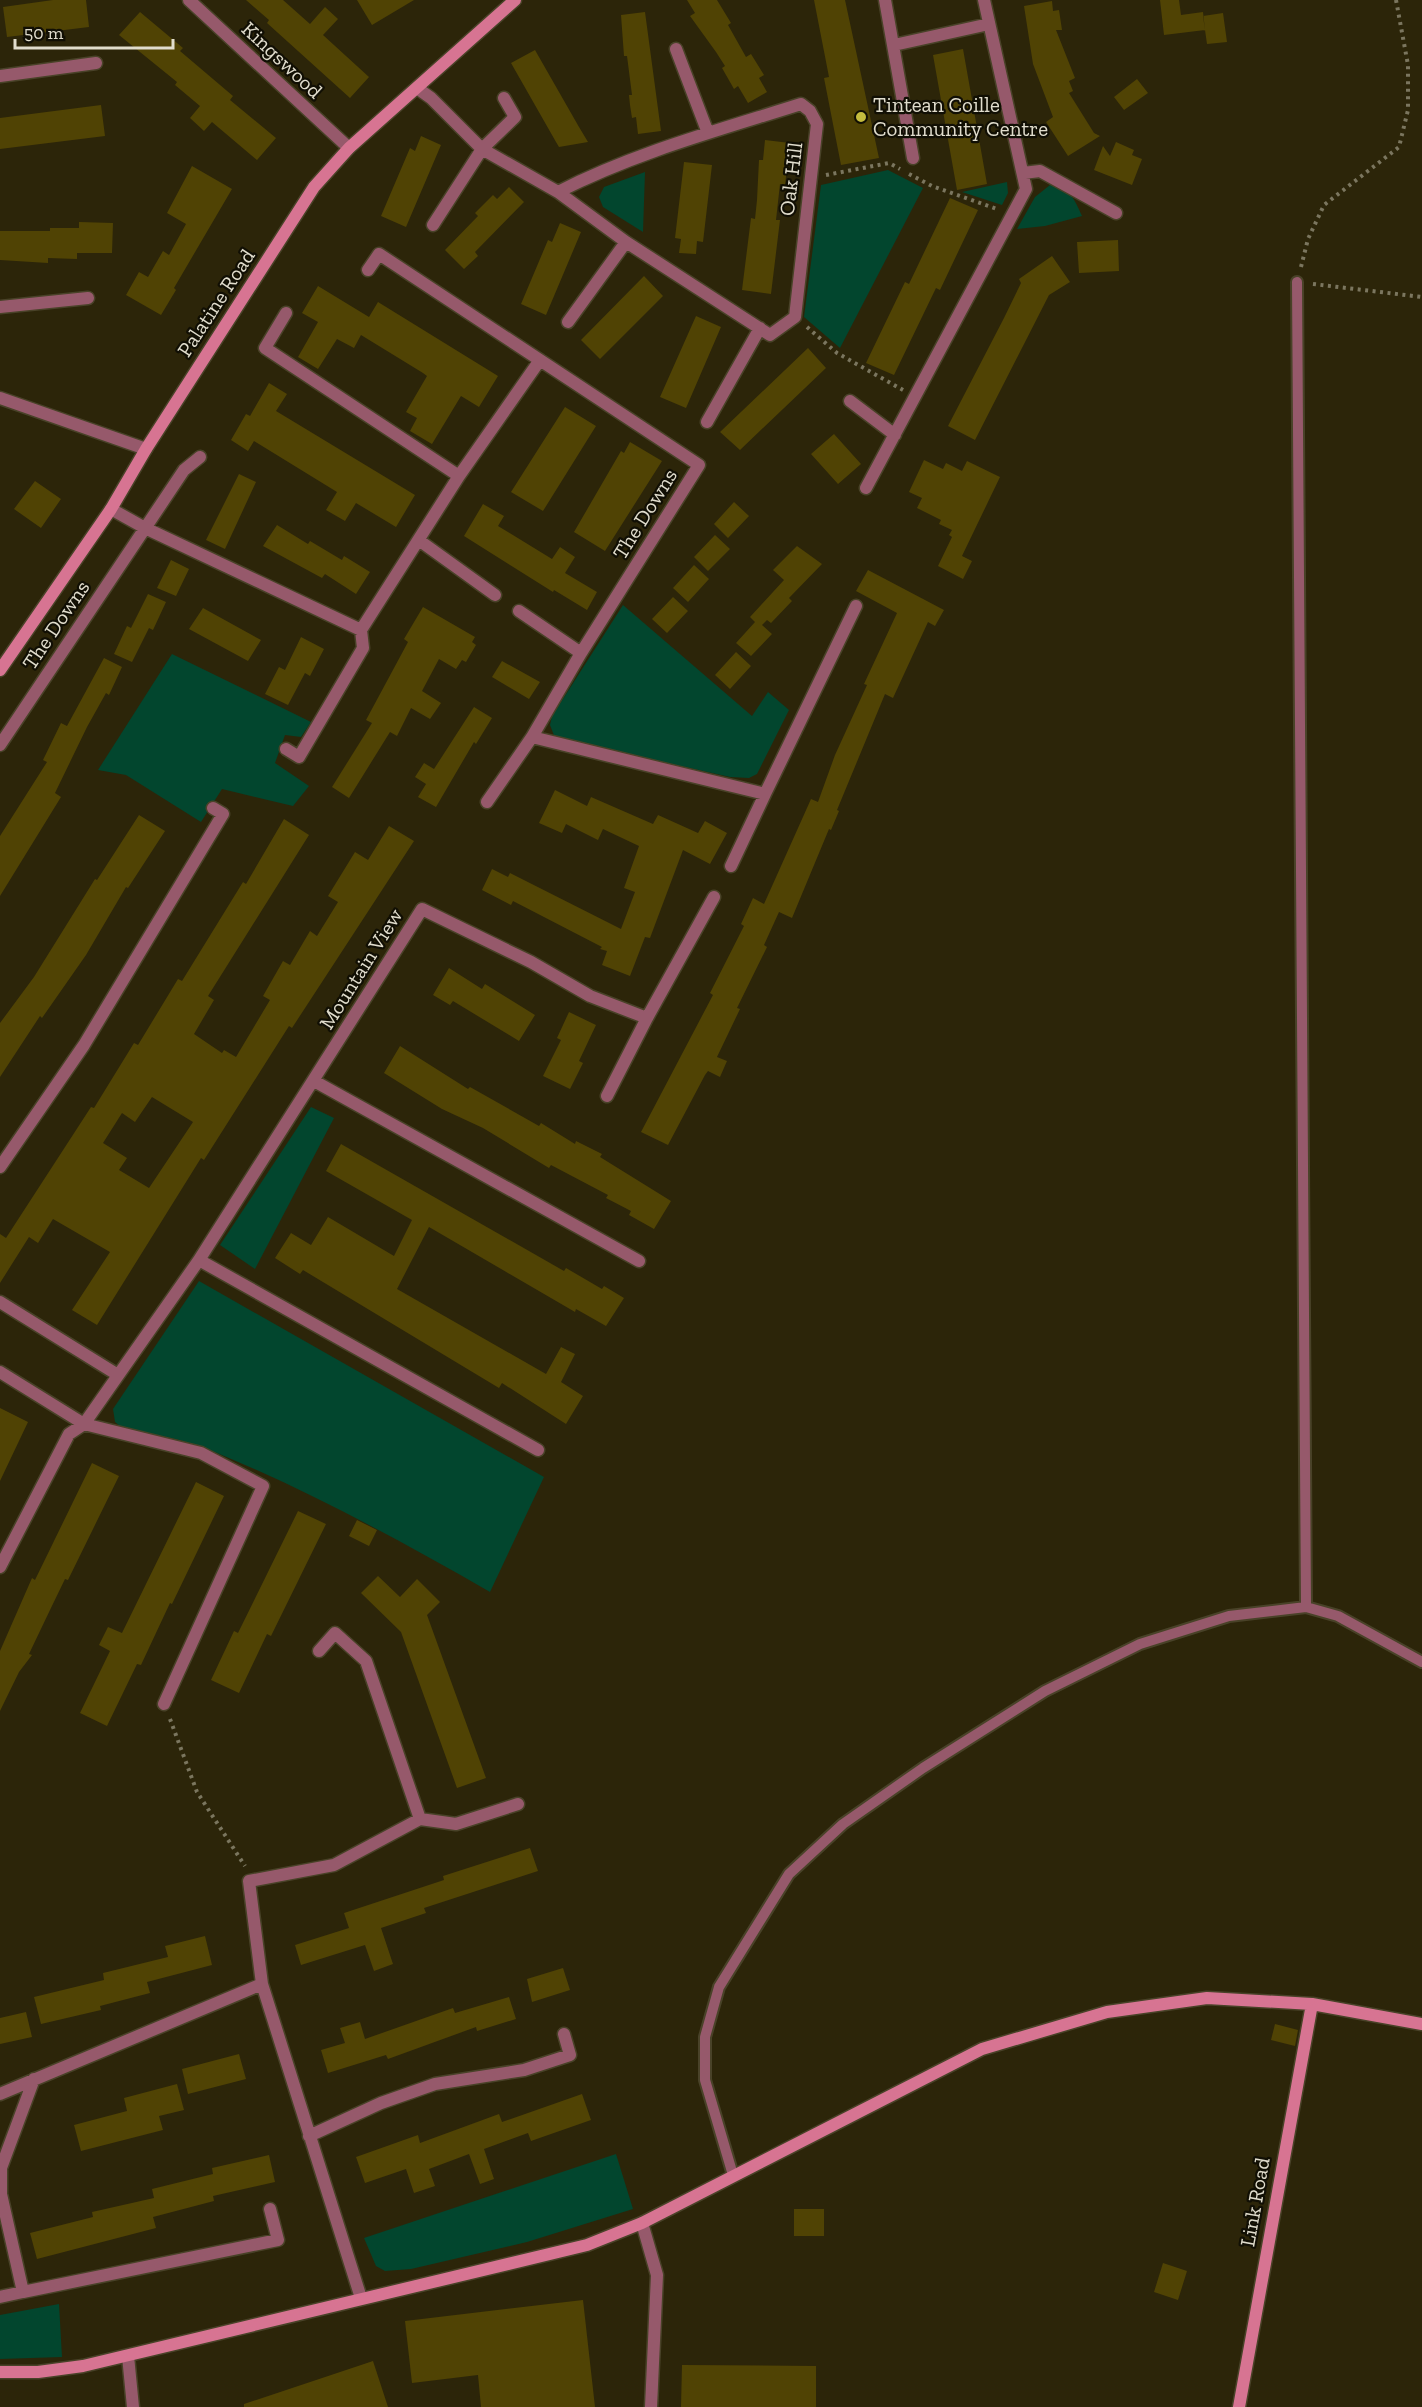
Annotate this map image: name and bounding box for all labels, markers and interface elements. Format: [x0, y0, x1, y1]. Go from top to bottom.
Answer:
scale bar [15, 12, 172, 50]
street label: Kingswood [237, 16, 328, 104]
text: 50 m [24, 22, 64, 44]
place label: Tintean Coille Community Centre [873, 92, 1048, 141]
marker: Tintean Coille Community Centre [854, 110, 868, 124]
street label: Oak Hill [774, 140, 807, 217]
street label: Palatine Road [172, 244, 260, 361]
street label: The Downs [607, 464, 682, 564]
street label: The Downs [17, 575, 94, 674]
street label: Mountain View [314, 904, 408, 1034]
street label: Link Road [1234, 2155, 1275, 2249]

